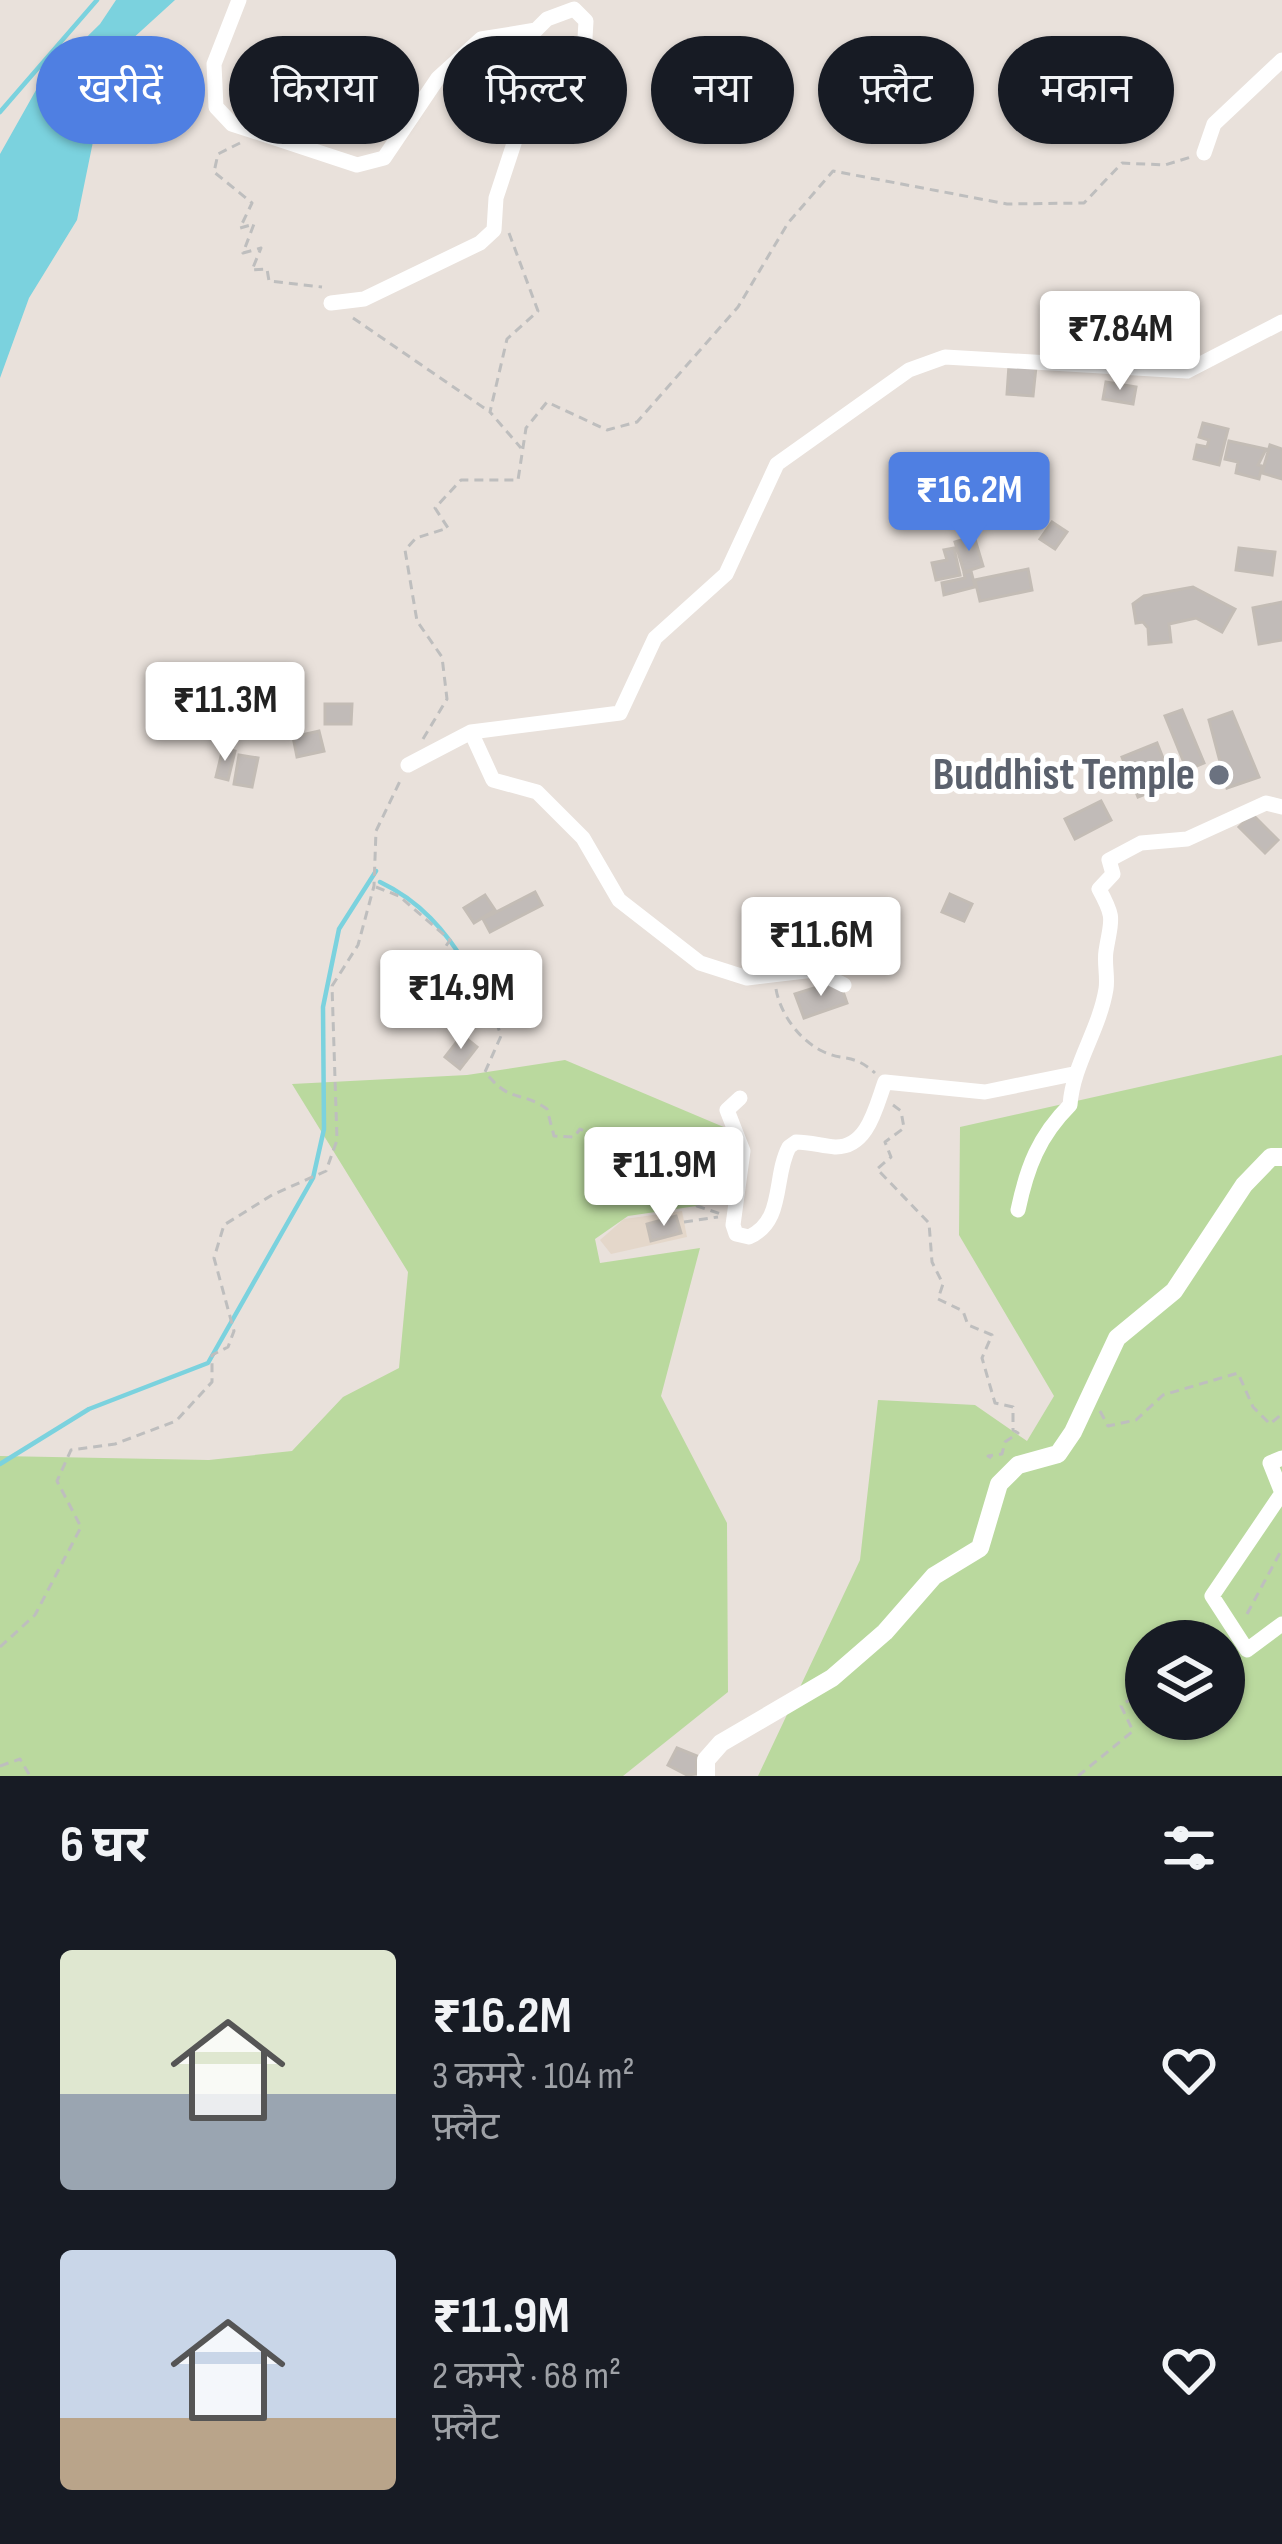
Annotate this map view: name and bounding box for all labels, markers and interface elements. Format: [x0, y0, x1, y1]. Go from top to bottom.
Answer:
chip: खरीदें [36, 36, 205, 144]
chip: किराया [229, 36, 419, 144]
chip: फ़िल्टर [443, 36, 627, 144]
chip: नया [651, 36, 794, 144]
chip: फ़्लैट [818, 36, 974, 144]
chip: मकान [998, 36, 1174, 144]
pin: ₹7.84M [1022, 291, 1218, 393]
text: ₹7.84M [1067, 306, 1173, 353]
pin: ₹16.2M [871, 452, 1067, 554]
text: ₹16.2M [916, 467, 1022, 514]
pin: ₹11.3M [127, 662, 323, 764]
text: ₹11.3M [173, 677, 277, 724]
place label: Buddhist Temple [933, 748, 1195, 803]
marker: Buddhist Temple [1206, 762, 1232, 788]
pin: ₹11.6M [723, 897, 919, 999]
text: ₹11.6M [769, 912, 873, 959]
pin: ₹14.9M [363, 950, 559, 1052]
text: ₹14.9M [407, 965, 515, 1012]
pin: ₹11.9M [566, 1127, 762, 1229]
text: ₹11.9M [611, 1142, 717, 1189]
map controls [1125, 1620, 1245, 1740]
button: layers [1125, 1620, 1245, 1740]
text: 6 घर [60, 1815, 148, 1876]
icon: filters [1156, 1815, 1222, 1881]
text: ₹16.2M [432, 1986, 572, 2047]
icon: home [156, 1998, 300, 2142]
icon: heart [1156, 2037, 1222, 2103]
text: 3 कमरे · 104 m² [432, 2053, 635, 2100]
text: फ़्लैट [432, 2104, 499, 2151]
text: ₹11.9M [432, 2286, 570, 2347]
icon: home [156, 2298, 300, 2442]
icon: heart [1156, 2337, 1222, 2403]
text: 2 कमरे · 68 m² [432, 2353, 621, 2400]
text: फ़्लैट [432, 2404, 499, 2451]

